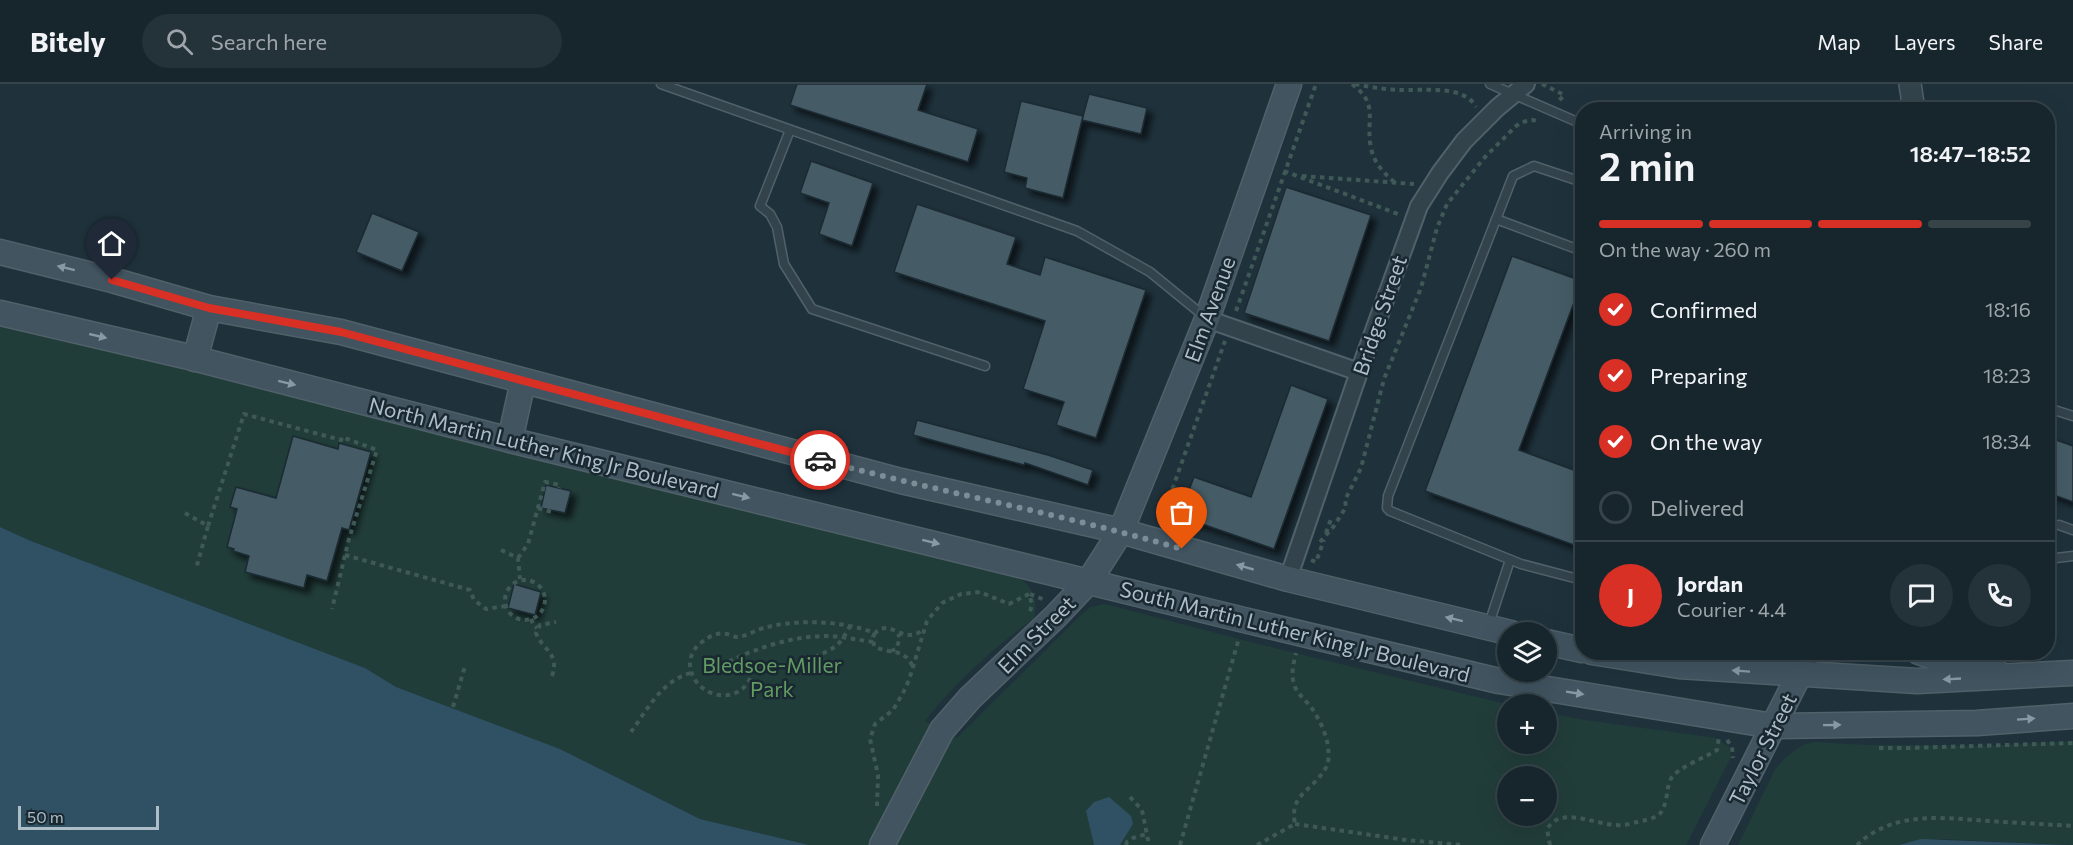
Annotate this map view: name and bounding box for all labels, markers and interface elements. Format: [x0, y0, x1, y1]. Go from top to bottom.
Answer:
search box [142, 14, 562, 68]
text: Bitely [30, 24, 106, 58]
icon: search [163, 25, 196, 58]
text: Search here [211, 28, 327, 55]
text: Map [1817, 29, 1861, 54]
text: Layers [1894, 29, 1956, 54]
text: Share [1989, 29, 2043, 54]
text: Arriving in [1599, 119, 1692, 143]
text: 18:47–18:52 [1910, 140, 2031, 167]
text: 2 min [1599, 141, 1696, 189]
pin [86, 218, 137, 280]
icon: home [95, 227, 128, 260]
text: On the way · 260 m [1599, 237, 1771, 261]
street label: Bridge Street [1347, 252, 1411, 378]
street label: Elm Avenue [1178, 253, 1240, 365]
one-way arrow [57, 263, 75, 273]
icon: check [1599, 293, 1632, 326]
text: Confirmed [1650, 296, 1757, 323]
text: 18:16 [1985, 297, 2031, 321]
one-way arrow [89, 332, 107, 342]
icon: check [1599, 359, 1632, 392]
text: Preparing [1650, 362, 1747, 389]
text: 18:23 [1983, 363, 2031, 387]
one-way arrow [278, 378, 296, 388]
street label: North Martin Luther King Jr Boulevard [366, 391, 722, 503]
icon: check [1599, 425, 1632, 458]
text: On the way [1650, 428, 1762, 455]
text: 18:34 [1982, 429, 2031, 453]
courier [790, 430, 850, 490]
icon: car [804, 444, 837, 477]
pin [1156, 487, 1207, 549]
one-way arrow [732, 492, 750, 502]
text: Delivered [1650, 494, 1744, 521]
icon: bag [1165, 496, 1198, 529]
one-way arrow [922, 538, 940, 548]
one-way arrow [1235, 562, 1253, 571]
button: chat [1890, 564, 1953, 627]
button: phone [1968, 564, 2031, 627]
text: Jordan [1677, 570, 1743, 597]
street label: South Martin Luther King Jr Boulevard [1118, 575, 1472, 687]
text: J [1627, 582, 1634, 609]
street label: Elm Street [992, 590, 1080, 678]
text: Courier · 4.4 [1677, 597, 1786, 621]
one-way arrow [1445, 614, 1463, 624]
map controls [1497, 622, 1557, 826]
button: layers [1497, 622, 1557, 682]
park label: Bledsoe-Miller Park [702, 652, 842, 701]
one-way arrow [1731, 666, 1750, 676]
one-way arrow [1942, 675, 1961, 684]
one-way arrow [1566, 689, 1585, 698]
street label: Taylor Street [1723, 689, 1801, 809]
button: + [1497, 694, 1557, 754]
one-way arrow [2017, 714, 2036, 724]
one-way arrow [1822, 720, 1841, 730]
button: − [1497, 766, 1557, 826]
scale bar [18, 803, 159, 830]
text: 50 m [27, 807, 64, 826]

